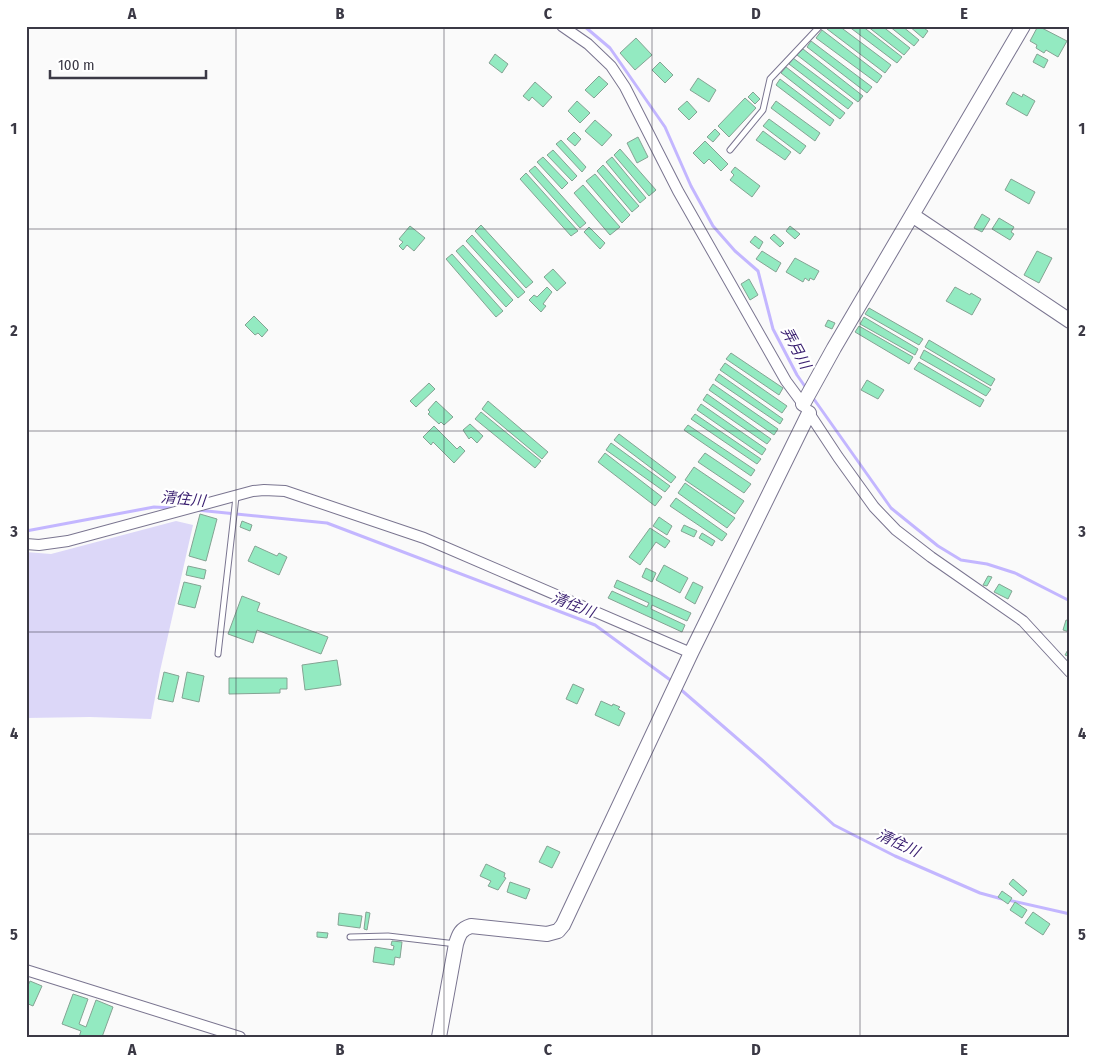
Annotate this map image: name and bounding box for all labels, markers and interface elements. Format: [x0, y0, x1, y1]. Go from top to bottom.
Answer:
text: A [127, 4, 137, 23]
text: B [336, 4, 345, 23]
text: C [544, 4, 553, 23]
text: D [751, 4, 761, 23]
text: E [960, 4, 968, 23]
scale bar [50, 48, 206, 80]
text: 100 m [58, 56, 95, 74]
text: 1 [11, 119, 17, 138]
text: 1 [1079, 119, 1085, 138]
text: 2 [9, 321, 18, 340]
text: 2 [1077, 321, 1086, 340]
water label: 弄月川 [777, 324, 815, 374]
water label: 清住川 [160, 488, 208, 510]
text: 3 [9, 522, 18, 541]
text: 3 [1077, 522, 1086, 541]
water label: 清住川 [549, 589, 599, 622]
text: 4 [10, 724, 18, 743]
text: 4 [1078, 724, 1086, 743]
water label: 清住川 [874, 825, 924, 862]
text: 5 [10, 925, 18, 944]
text: 5 [1078, 925, 1086, 944]
text: A [127, 1040, 137, 1059]
text: B [336, 1040, 345, 1059]
text: C [544, 1040, 553, 1059]
text: D [751, 1040, 761, 1059]
text: E [960, 1040, 968, 1059]

